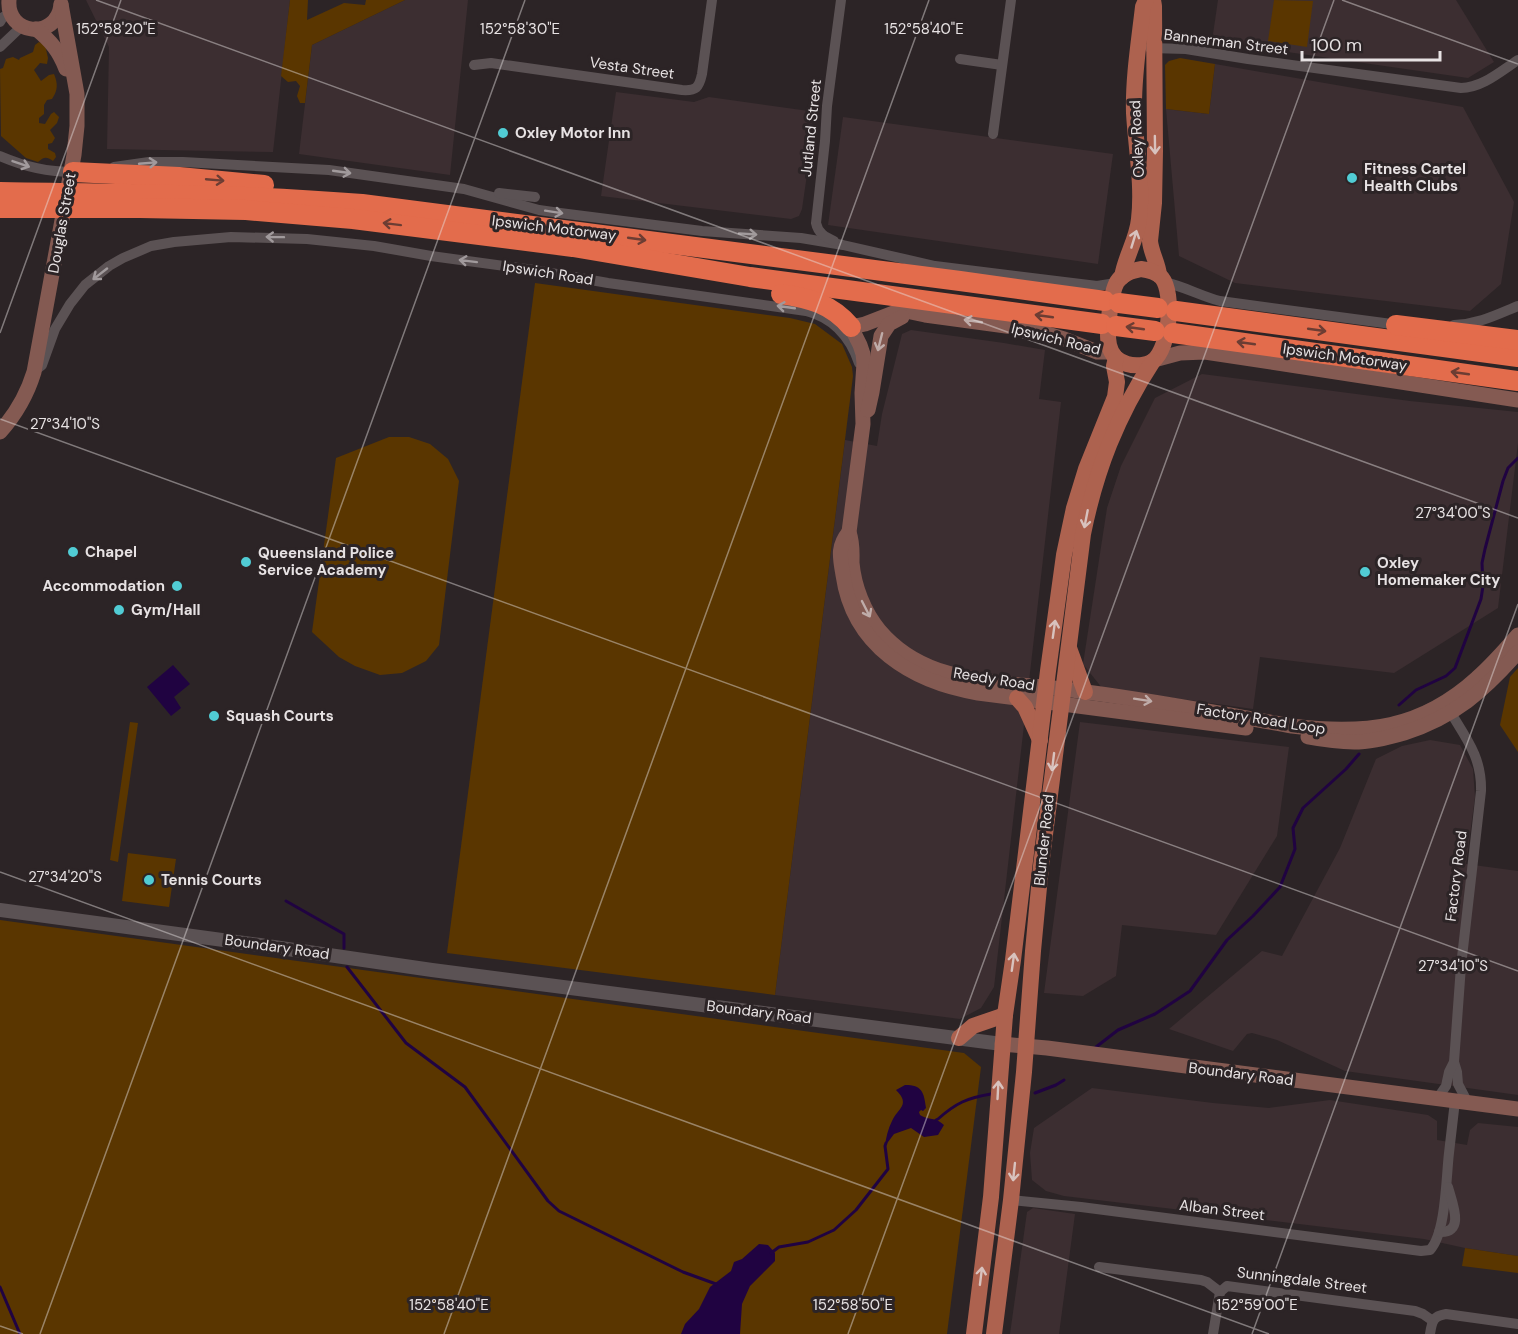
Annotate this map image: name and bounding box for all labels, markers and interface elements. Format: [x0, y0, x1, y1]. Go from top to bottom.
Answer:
text: 152°58'20"E [76, 19, 156, 39]
text: 152°58'30"E [480, 19, 560, 39]
text: 152°58'40"E [884, 19, 964, 39]
street label: Bannerman Street [1163, 24, 1289, 60]
scale bar [1302, 24, 1440, 62]
text: 100 m [1311, 33, 1362, 57]
street label: Vesta Street [588, 52, 676, 84]
street label: Jutland Street [796, 78, 826, 178]
street label: Oxley Road [1125, 100, 1149, 178]
place label: Oxley Motor Inn [515, 123, 630, 143]
marker: Oxley Motor Inn [496, 126, 510, 140]
one-way arrow [1149, 135, 1161, 155]
one-way arrow [137, 157, 157, 168]
one-way arrow [11, 159, 30, 170]
place label: Fitness Cartel Health Clubs [1364, 159, 1466, 196]
one-way arrow [332, 167, 352, 178]
street label: Douglas Street [43, 171, 81, 275]
marker: Fitness Cartel Health Clubs [1345, 171, 1359, 185]
one-way arrow [204, 175, 224, 186]
one-way arrow [544, 207, 563, 218]
street label: Ipswich Motorway [491, 210, 618, 246]
one-way arrow [382, 218, 402, 229]
one-way arrow [737, 229, 757, 240]
one-way arrow [1130, 230, 1141, 249]
one-way arrow [265, 232, 285, 243]
one-way arrow [626, 234, 646, 245]
one-way arrow [459, 256, 479, 267]
street label: Ipswich Road [501, 256, 595, 290]
one-way arrow [92, 267, 108, 280]
one-way arrow [776, 302, 796, 313]
one-way arrow [1034, 310, 1054, 321]
one-way arrow [964, 316, 984, 327]
street label: Ipswich Road [1009, 318, 1103, 360]
one-way arrow [1126, 323, 1146, 334]
one-way arrow [1307, 324, 1326, 335]
one-way arrow [874, 332, 886, 351]
one-way arrow [1237, 338, 1256, 349]
street label: Ipswich Motorway [1282, 338, 1409, 376]
one-way arrow [1451, 367, 1470, 378]
text: 27°34'10"S [30, 414, 100, 434]
text: 27°34'00"S [1415, 503, 1491, 523]
one-way arrow [1080, 509, 1091, 528]
place label: Chapel [85, 542, 137, 562]
place label: Queensland Police Service Academy [258, 543, 394, 580]
marker: Chapel [66, 545, 80, 559]
place label: Oxley Homemaker City [1377, 553, 1500, 590]
marker: Queensland Police Service Academy [239, 555, 253, 569]
marker: Oxley Homemaker City [1358, 565, 1372, 579]
place label: Accommodation [42, 576, 165, 596]
marker: Accommodation [170, 579, 184, 593]
one-way arrow [861, 599, 872, 617]
place label: Gym/Hall [131, 600, 200, 620]
marker: Gym/Hall [112, 603, 126, 617]
one-way arrow [1048, 620, 1059, 640]
street label: Reedy Road [952, 663, 1036, 695]
one-way arrow [1133, 695, 1152, 706]
street label: Factory Road Loop [1195, 699, 1327, 739]
place label: Squash Courts [226, 706, 334, 726]
marker: Squash Courts [207, 709, 221, 723]
one-way arrow [1047, 751, 1058, 771]
street label: Blunder Road [1029, 793, 1059, 887]
street label: Factory Road [1441, 829, 1471, 923]
text: 27°34'20"S [28, 867, 102, 887]
place label: Tennis Courts [161, 870, 262, 890]
marker: Tennis Courts [142, 873, 156, 887]
street label: Boundary Road [223, 930, 331, 964]
one-way arrow [1007, 953, 1018, 972]
text: 27°34'10"S [1418, 956, 1488, 976]
street label: Boundary Road [705, 996, 813, 1028]
street label: Boundary Road [1187, 1058, 1295, 1090]
one-way arrow [993, 1080, 1004, 1100]
one-way arrow [1008, 1162, 1019, 1182]
street label: Alban Street [1178, 1195, 1266, 1225]
street label: Sunningdale Street [1236, 1262, 1368, 1298]
one-way arrow [976, 1267, 987, 1286]
text: 152°58'40"E [409, 1295, 489, 1315]
text: 152°58'50"E [813, 1295, 893, 1315]
text: 152°59'00"E [1216, 1295, 1298, 1315]

